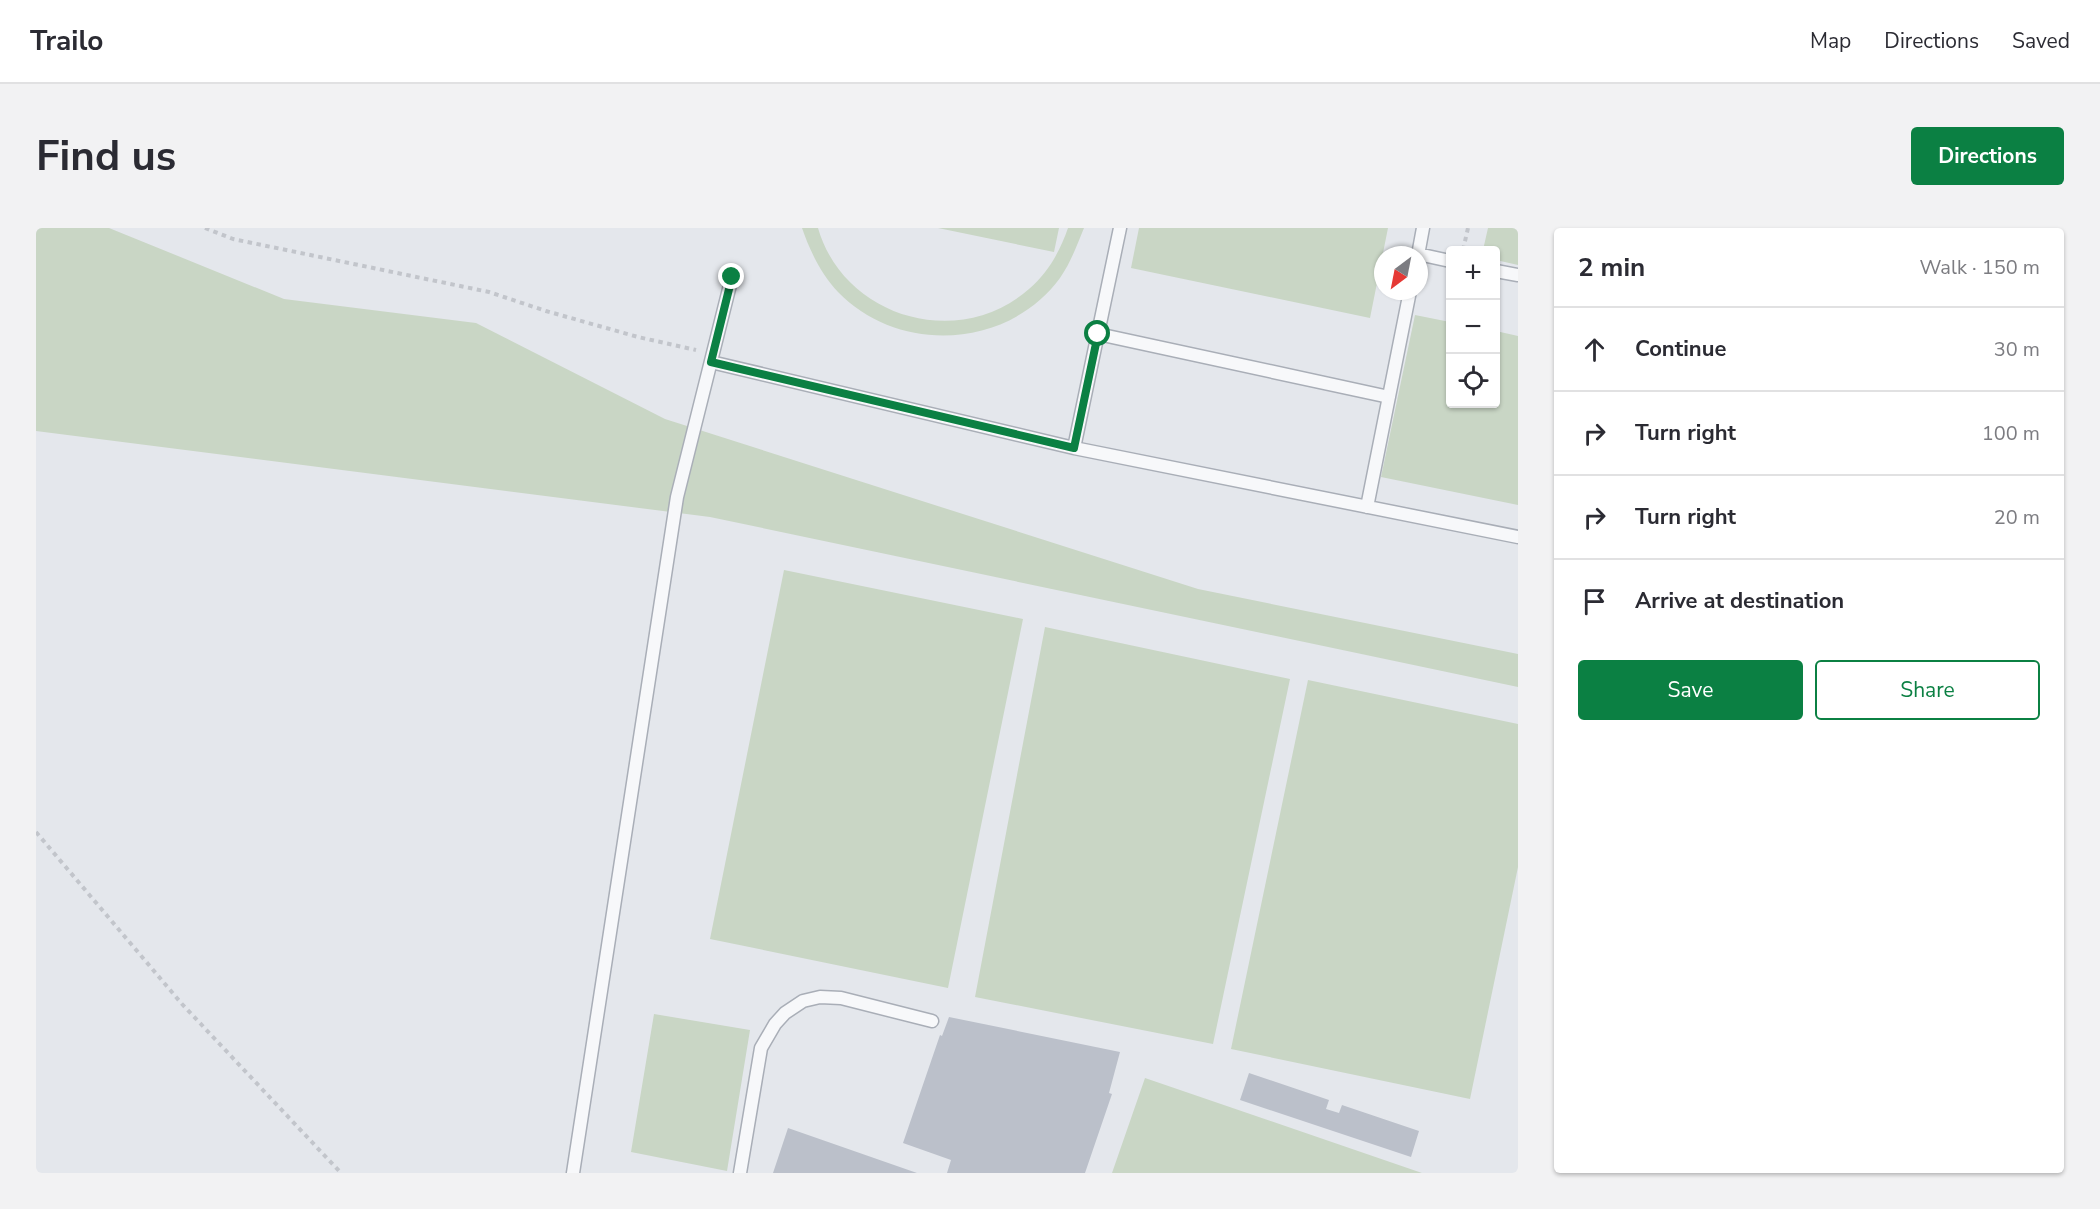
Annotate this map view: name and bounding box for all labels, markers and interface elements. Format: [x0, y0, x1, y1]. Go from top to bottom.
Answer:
text: Trailo [30, 22, 103, 60]
text: Map [1810, 27, 1851, 55]
text: Directions [1884, 27, 1979, 55]
text: Saved [2012, 27, 2070, 55]
button: Directions [1911, 127, 2064, 185]
text: Find us [36, 128, 176, 185]
north arrow [1374, 246, 1428, 300]
map controls [1446, 246, 1500, 408]
button: + [1446, 246, 1500, 300]
text: 2 min [1578, 250, 1645, 285]
text: Walk · 150 m [1920, 254, 2040, 281]
route end [718, 263, 744, 289]
button: − [1446, 300, 1500, 354]
route start [1084, 320, 1110, 346]
icon: ahead [1578, 333, 1611, 366]
text: Continue [1635, 334, 1726, 364]
text: 30 m [1994, 336, 2040, 363]
button: locate [1446, 354, 1500, 408]
icon: right [1578, 417, 1611, 450]
text: Turn right [1635, 418, 1736, 448]
text: 100 m [1982, 420, 2040, 447]
icon: right [1578, 501, 1611, 534]
text: Turn right [1635, 502, 1736, 532]
text: 20 m [1994, 504, 2040, 531]
icon: arrive [1578, 585, 1611, 618]
text: Arrive at destination [1635, 586, 1844, 616]
button: Save [1578, 660, 1803, 720]
button: Share [1815, 660, 2040, 720]

